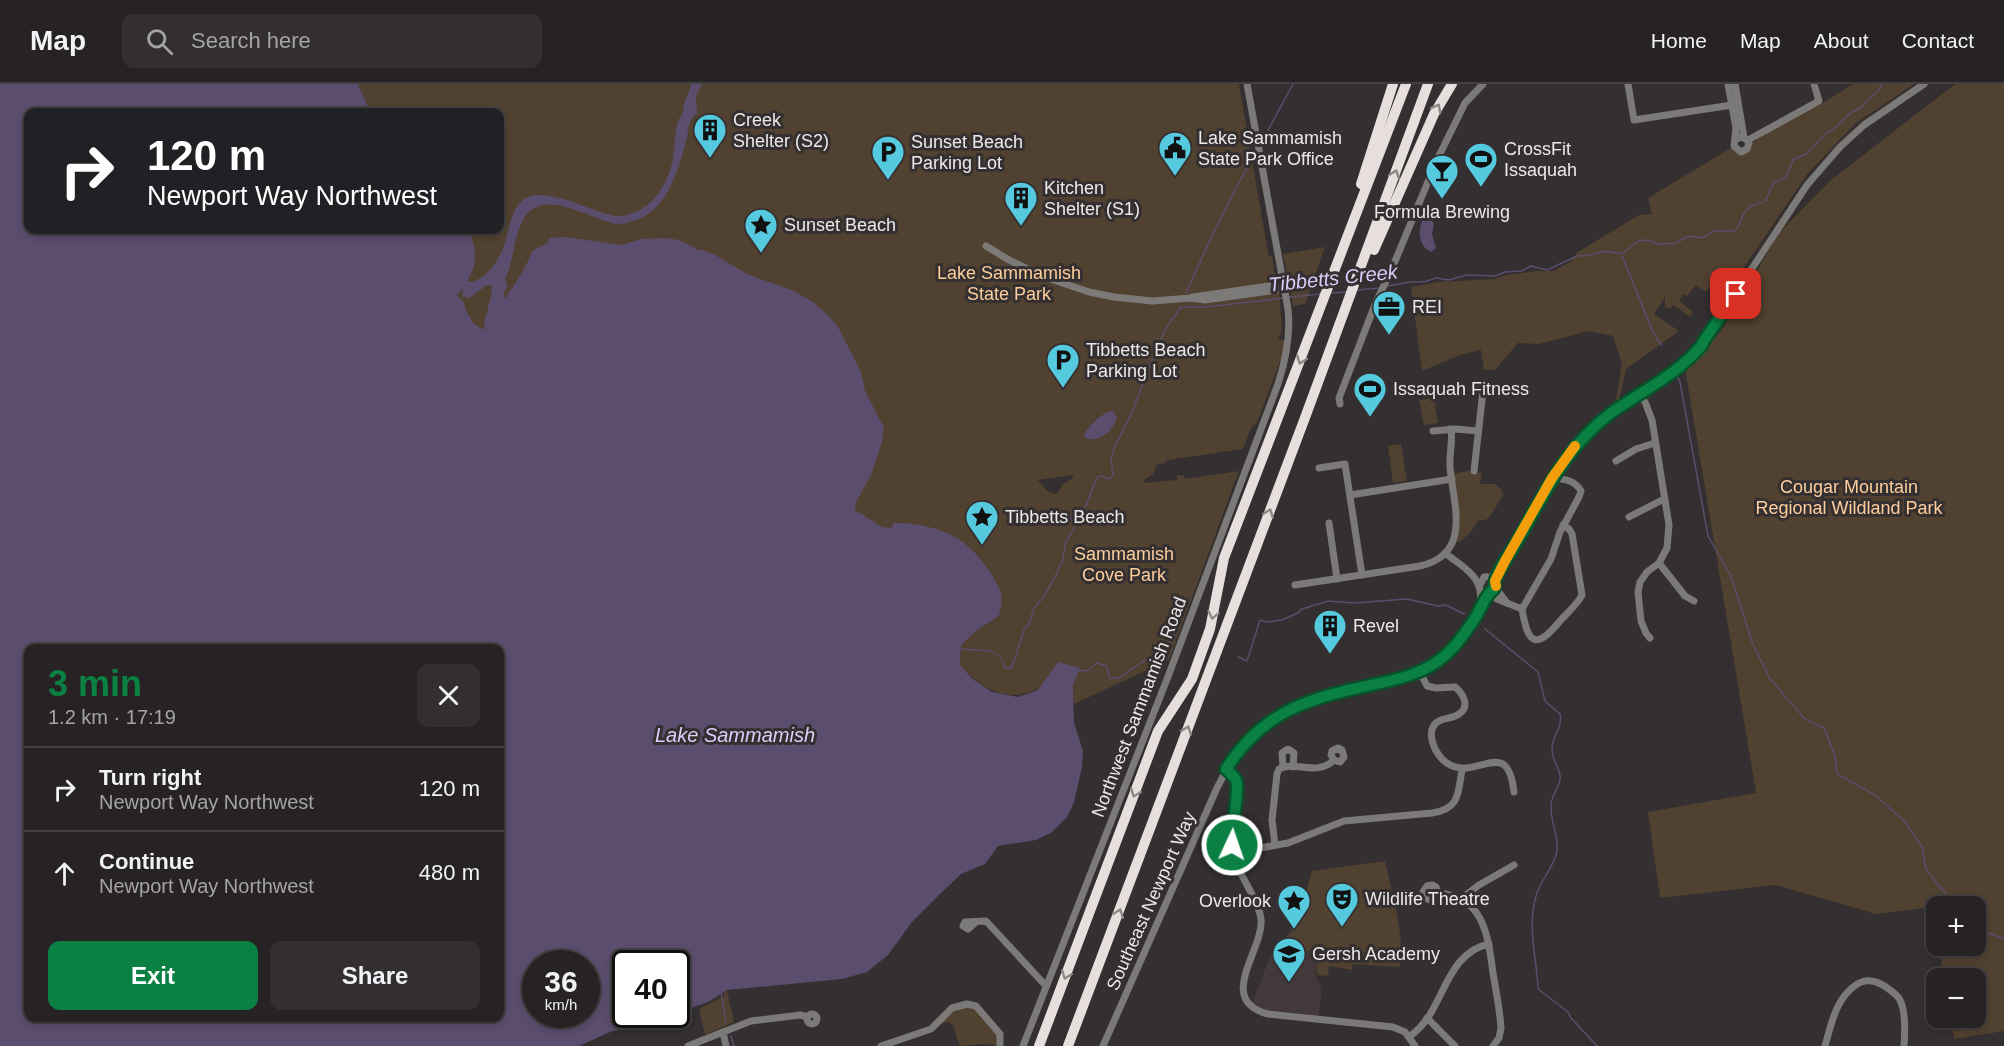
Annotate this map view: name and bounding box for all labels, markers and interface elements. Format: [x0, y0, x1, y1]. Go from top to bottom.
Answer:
search box [122, 14, 542, 68]
text: Map [30, 25, 86, 56]
icon: search [143, 25, 176, 58]
text: Search here [191, 28, 311, 53]
text: Home [1651, 29, 1707, 52]
text: Map [1740, 29, 1781, 52]
text: About [1814, 29, 1869, 52]
text: Contact [1902, 29, 1974, 52]
one-way arrow [1430, 104, 1441, 115]
place label: Creek Shelter (S2) [733, 110, 829, 151]
building icon: Creek Shelter (S2) [692, 112, 728, 159]
place label: Lake Sammamish State Park Office [1198, 128, 1342, 169]
public building icon: Lake Sammamish State Park Office [1157, 130, 1193, 177]
icon: right [48, 132, 126, 210]
text: 120 m [147, 132, 266, 179]
place label: Sunset Beach Parking Lot [911, 132, 1023, 173]
parking icon: Sunset Beach Parking Lot [870, 134, 906, 181]
place label: CrossFit Issaquah [1504, 139, 1577, 180]
sports icon: CrossFit Issaquah [1463, 141, 1499, 188]
bar icon: Formula Brewing [1424, 153, 1460, 200]
one-way arrow [1387, 169, 1400, 180]
place label: Kitchen Shelter (S1) [1044, 178, 1140, 219]
building icon: Kitchen Shelter (S1) [1003, 180, 1039, 227]
text: Newport Way Northwest [147, 181, 437, 211]
place label: Formula Brewing [1374, 202, 1510, 222]
place icon: Sunset Beach [743, 207, 779, 254]
place label: Sunset Beach [784, 215, 896, 235]
water label: Tibbetts Creek [1267, 260, 1400, 296]
park label: Lake Sammamish State Park [937, 263, 1081, 304]
pin [1710, 268, 1761, 319]
icon: arrive [1719, 277, 1752, 310]
office icon: REI [1371, 289, 1407, 336]
place label: REI [1412, 297, 1442, 317]
place label: Tibbetts Beach Parking Lot [1086, 340, 1205, 381]
parking icon: Tibbetts Beach Parking Lot [1045, 342, 1081, 389]
one-way arrow [1296, 354, 1308, 365]
sports icon: Issaquah Fitness [1352, 371, 1388, 418]
place label: Issaquah Fitness [1393, 379, 1529, 399]
park label: Cougar Mountain Regional Wildland Park [1755, 477, 1944, 518]
place icon: Tibbetts Beach [964, 499, 1000, 546]
place label: Tibbetts Beach [1005, 507, 1124, 527]
one-way arrow [1262, 508, 1275, 519]
park label: Sammamish Cove Park [1074, 544, 1174, 585]
street label: Northwest Sammamish Road [1088, 594, 1190, 820]
building icon: Revel [1312, 608, 1348, 655]
one-way arrow [1207, 610, 1220, 620]
place label: Revel [1353, 616, 1399, 636]
text: 3 min [48, 663, 142, 704]
button: close [417, 664, 480, 727]
text: 1.2 km · 17:19 [48, 706, 176, 728]
water label: Lake Sammamish [655, 724, 815, 746]
one-way arrow [1180, 725, 1193, 736]
text: Turn right [99, 765, 201, 790]
icon: right [48, 773, 81, 806]
text: 120 m [419, 776, 480, 801]
one-way arrow [1130, 787, 1142, 798]
text: Newport Way Northwest [99, 791, 314, 813]
street label: Southeast Newport Way [1103, 809, 1199, 993]
position arrow [1200, 813, 1264, 877]
text: Continue [99, 849, 194, 874]
icon: ahead [48, 857, 81, 890]
text: 480 m [419, 860, 480, 885]
text: Newport Way Northwest [99, 875, 314, 897]
theatre icon: Wildlife Theatre [1324, 881, 1360, 928]
place icon: Overlook [1276, 883, 1312, 930]
place label: Wildlife Theatre [1365, 889, 1490, 909]
place label: Overlook [1199, 891, 1272, 911]
map controls [1926, 896, 1986, 1028]
button: + [1926, 896, 1986, 956]
one-way arrow [1111, 908, 1124, 919]
school or university icon: Gersh Academy [1271, 936, 1307, 983]
button: Exit [48, 941, 258, 1010]
button: Share [270, 941, 480, 1010]
place label: Gersh Academy [1312, 944, 1440, 964]
speed limit sign: 40 [612, 950, 690, 1028]
text: 36 [544, 965, 578, 998]
button: − [1926, 968, 1986, 1028]
one-way arrow [1061, 969, 1073, 980]
text: km/h [545, 996, 577, 1013]

